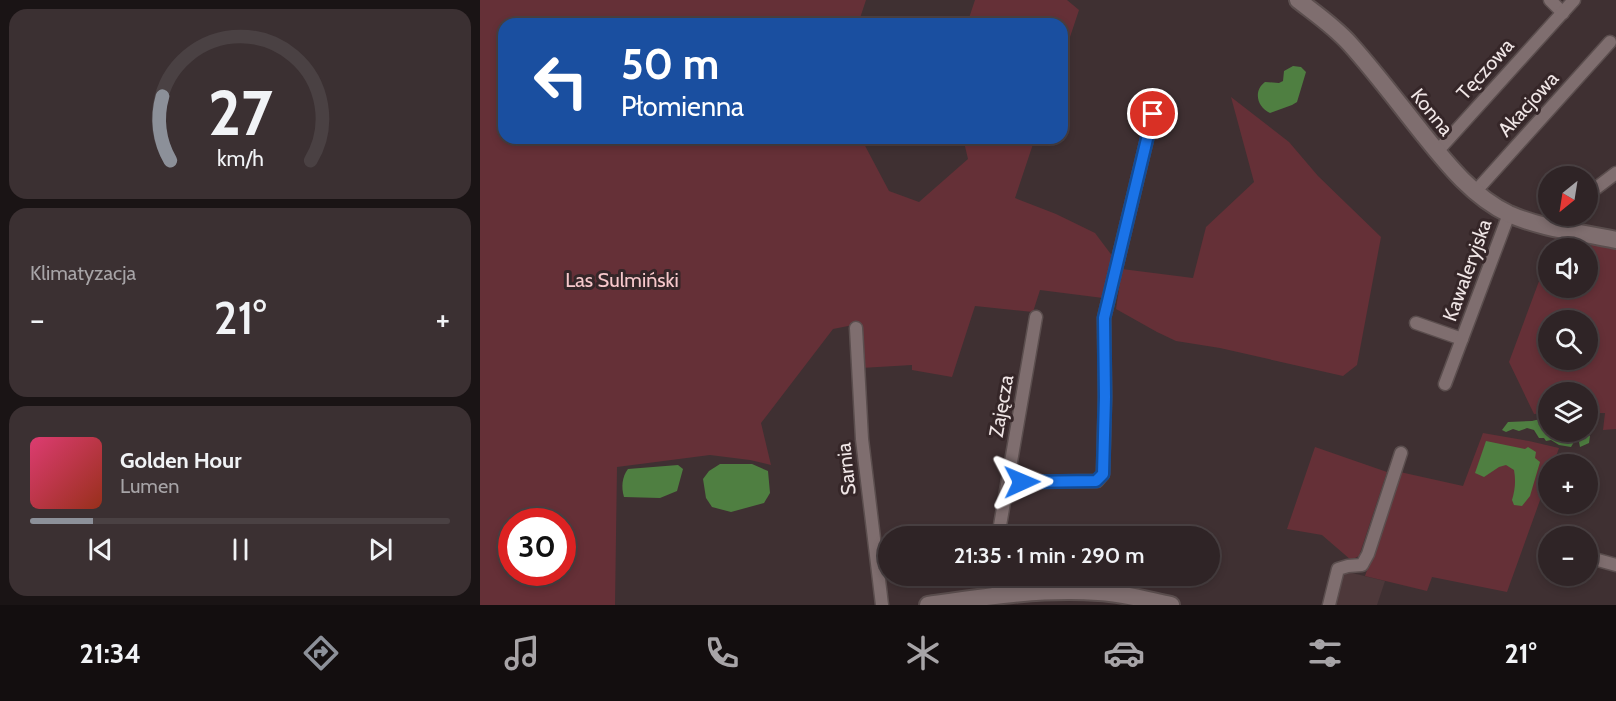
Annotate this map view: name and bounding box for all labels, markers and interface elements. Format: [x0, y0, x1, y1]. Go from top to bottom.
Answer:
street label: Tęczowa [1451, 33, 1519, 105]
text: 50 m [621, 38, 719, 90]
icon: left [522, 42, 600, 120]
street label: Akacjowa [1493, 66, 1564, 141]
text: 27 [208, 75, 273, 151]
street label: Konna [1406, 84, 1458, 141]
pin [1127, 88, 1178, 139]
text: Płomienna [621, 90, 744, 123]
icon: arrive [1136, 97, 1169, 130]
text: km/h [217, 145, 263, 171]
north arrow [1538, 166, 1598, 226]
map controls [1538, 166, 1598, 586]
street label: Kawaleryjska [1437, 215, 1497, 324]
button: sound [1538, 238, 1598, 298]
text: Klimatyzacja [30, 261, 136, 285]
park label: Las Sulmiński [565, 268, 679, 292]
text: 21° [214, 291, 266, 345]
text: − [30, 299, 45, 339]
text: + [435, 299, 450, 339]
button: search [1538, 310, 1598, 370]
street label: Zajęcza [984, 373, 1018, 439]
button: layers [1538, 382, 1598, 442]
street label: Sarnia [831, 441, 861, 496]
text: Golden Hour [120, 447, 241, 474]
position arrow [990, 450, 1054, 514]
button: + [1538, 454, 1598, 514]
text: Lumen [120, 474, 179, 498]
speed limit sign: 30 [498, 508, 576, 586]
button: − [1538, 526, 1598, 586]
icon: previous [84, 533, 117, 566]
icon: pause [224, 533, 257, 566]
icon: next [364, 533, 397, 566]
text: 21:35 · 1 min · 290 m [954, 542, 1144, 569]
icon: directions [300, 632, 342, 674]
icon: music [501, 632, 543, 674]
icon: phone [701, 632, 743, 674]
icon: climate [902, 632, 944, 674]
icon: car [1103, 632, 1145, 674]
icon: filters [1304, 632, 1346, 674]
text: 21:34 [79, 637, 141, 670]
text: 21° [1505, 637, 1537, 670]

